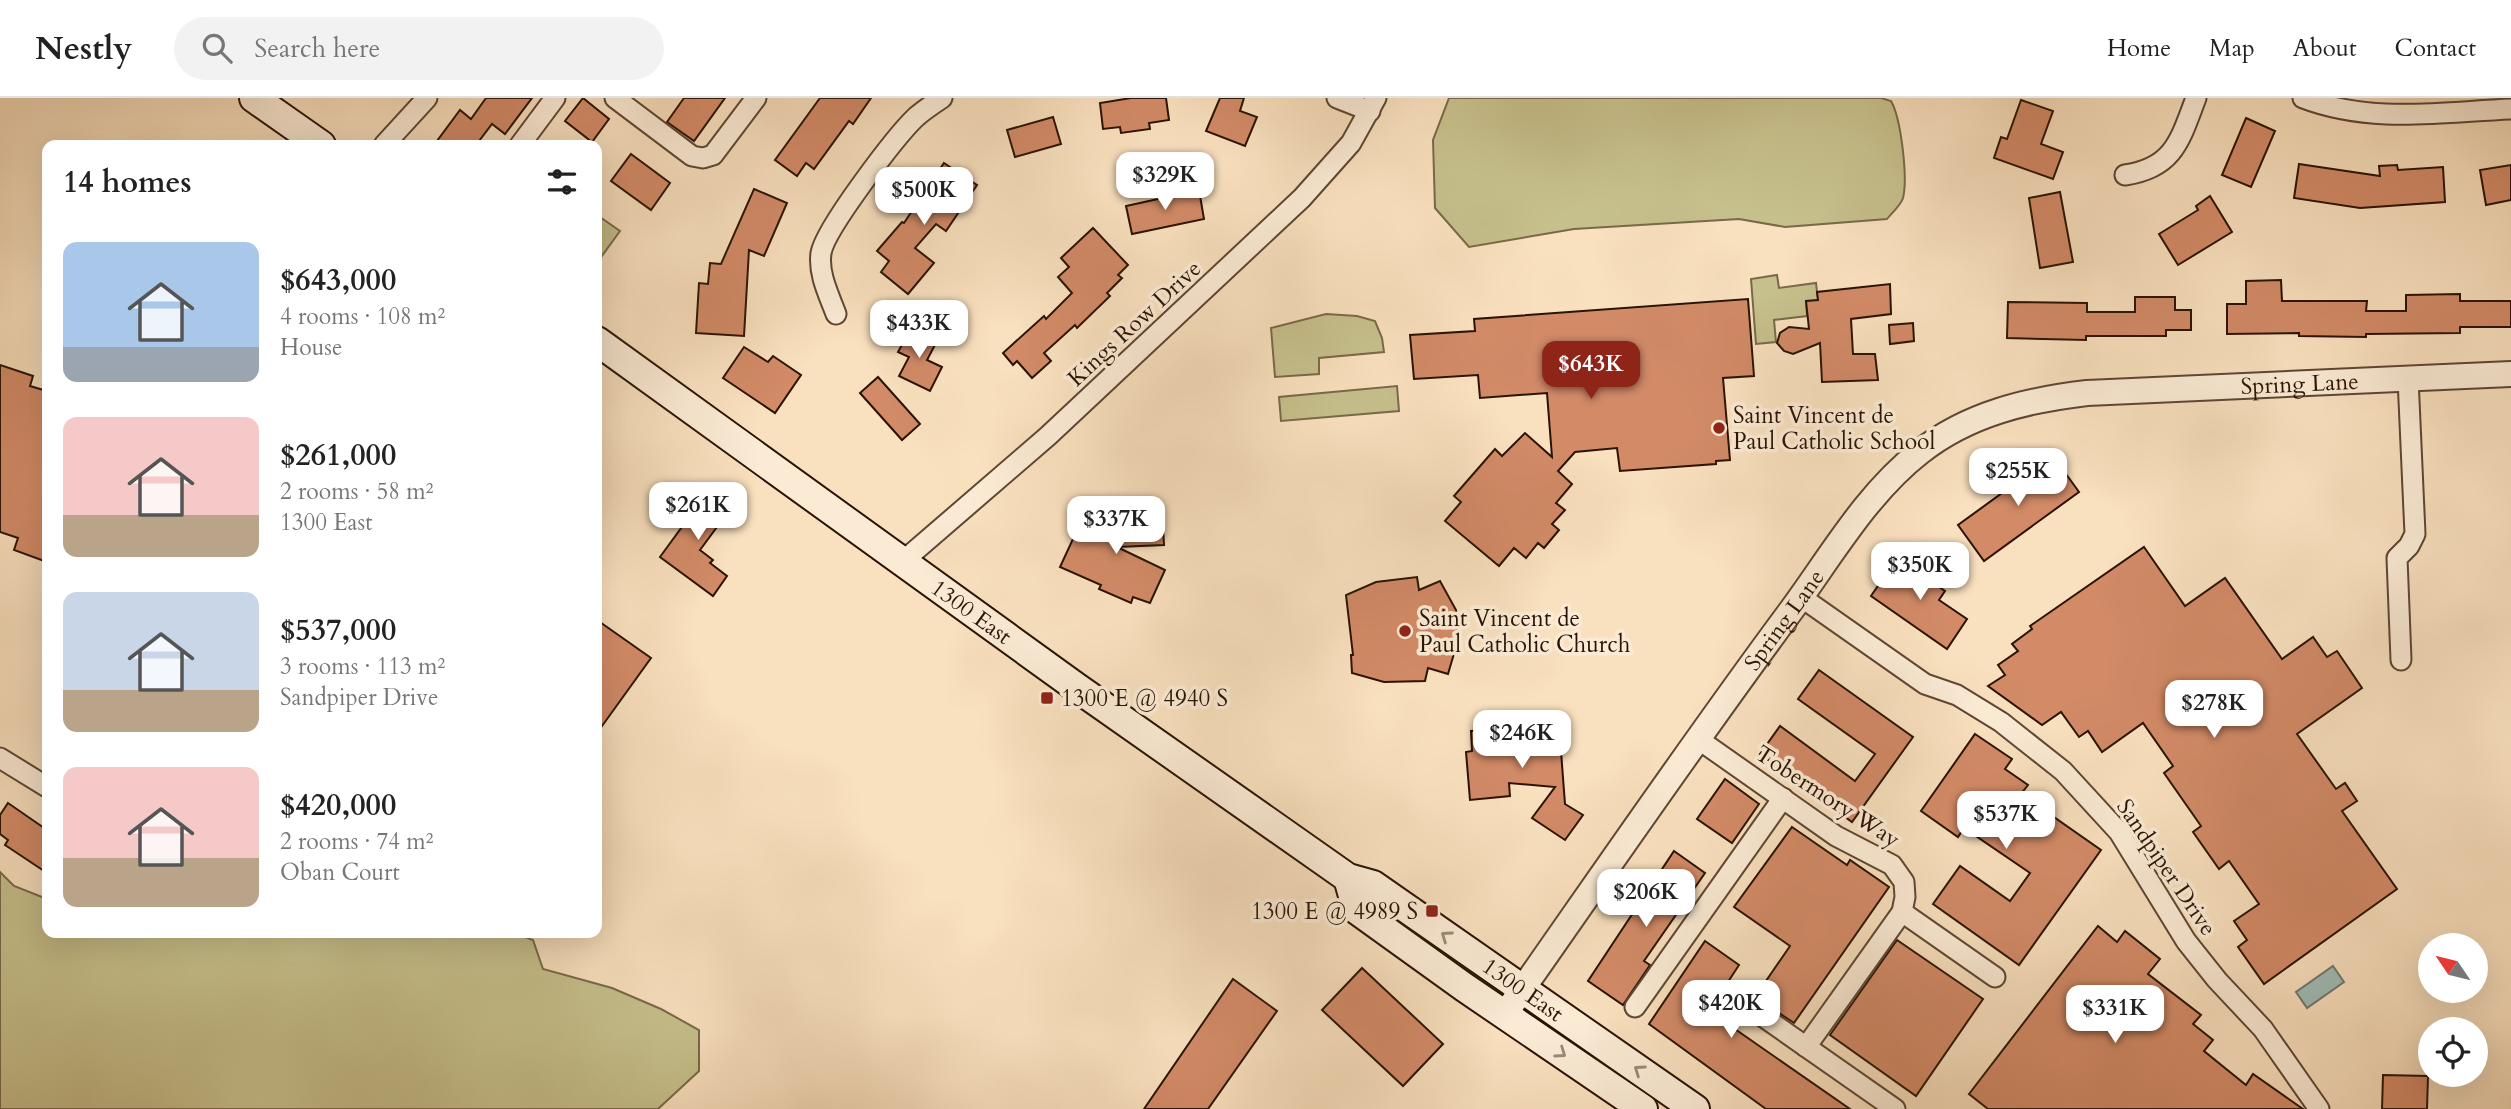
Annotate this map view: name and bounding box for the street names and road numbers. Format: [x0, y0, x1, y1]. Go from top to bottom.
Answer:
street label: Kings Row Drive [1061, 253, 1208, 393]
street label: Spring Lane [2240, 366, 2359, 402]
street label: Spring Lane [1737, 563, 1832, 677]
street label: 1300 East [925, 572, 1018, 652]
street label: Tobermory Way [1749, 738, 1906, 855]
street label: Sandpiper Drive [2109, 793, 2224, 942]
street label: 1300 East [1476, 951, 1570, 1029]

